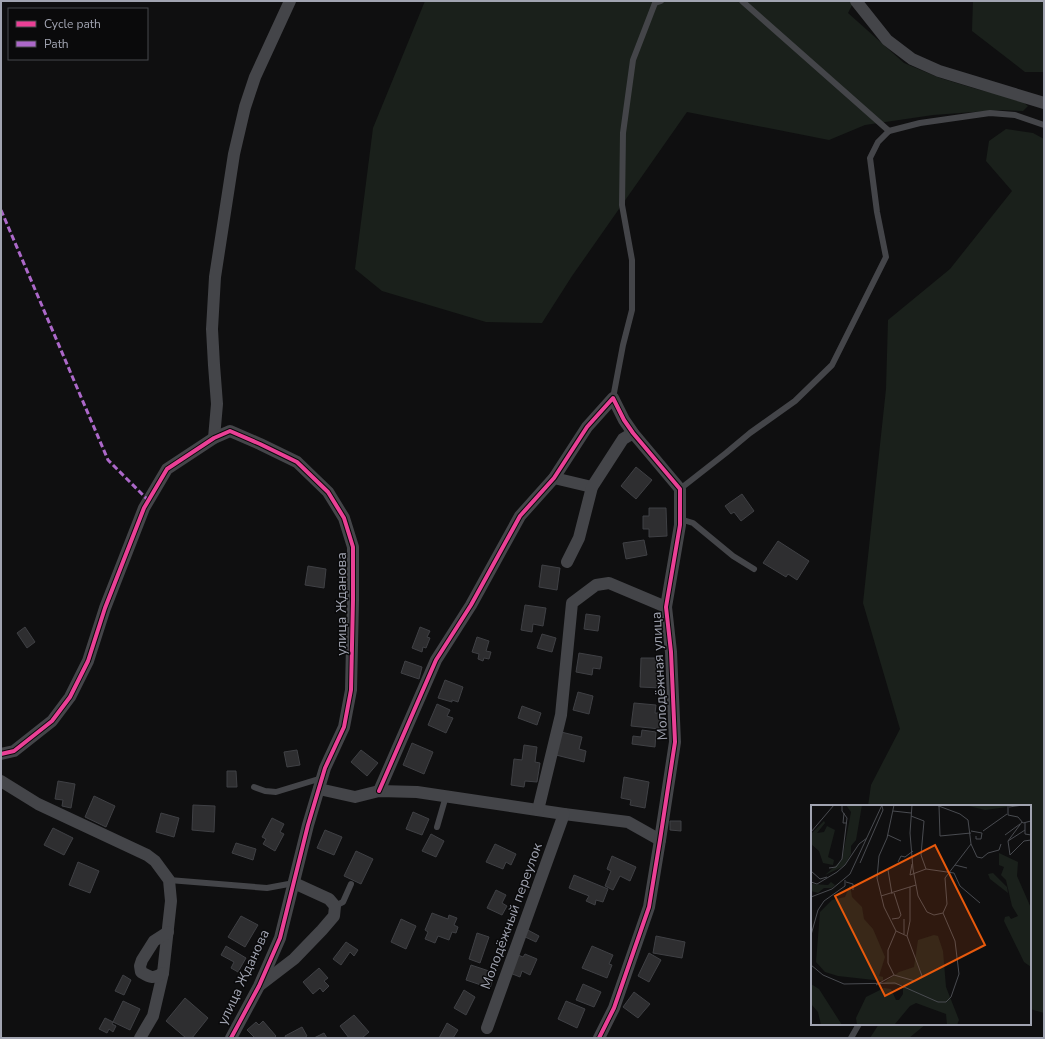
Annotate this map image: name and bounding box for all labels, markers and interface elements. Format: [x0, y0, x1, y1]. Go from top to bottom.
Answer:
legend [8, 8, 148, 60]
text: Cycle path [44, 16, 101, 32]
text: Path [44, 36, 69, 52]
street label: улица Жданова [332, 552, 351, 656]
street label: Молодёжная улица [647, 611, 672, 741]
inset map [811, 805, 1031, 1025]
street label: Молодёжный переулок [476, 840, 547, 992]
street label: улица Жданова [213, 926, 274, 1028]

